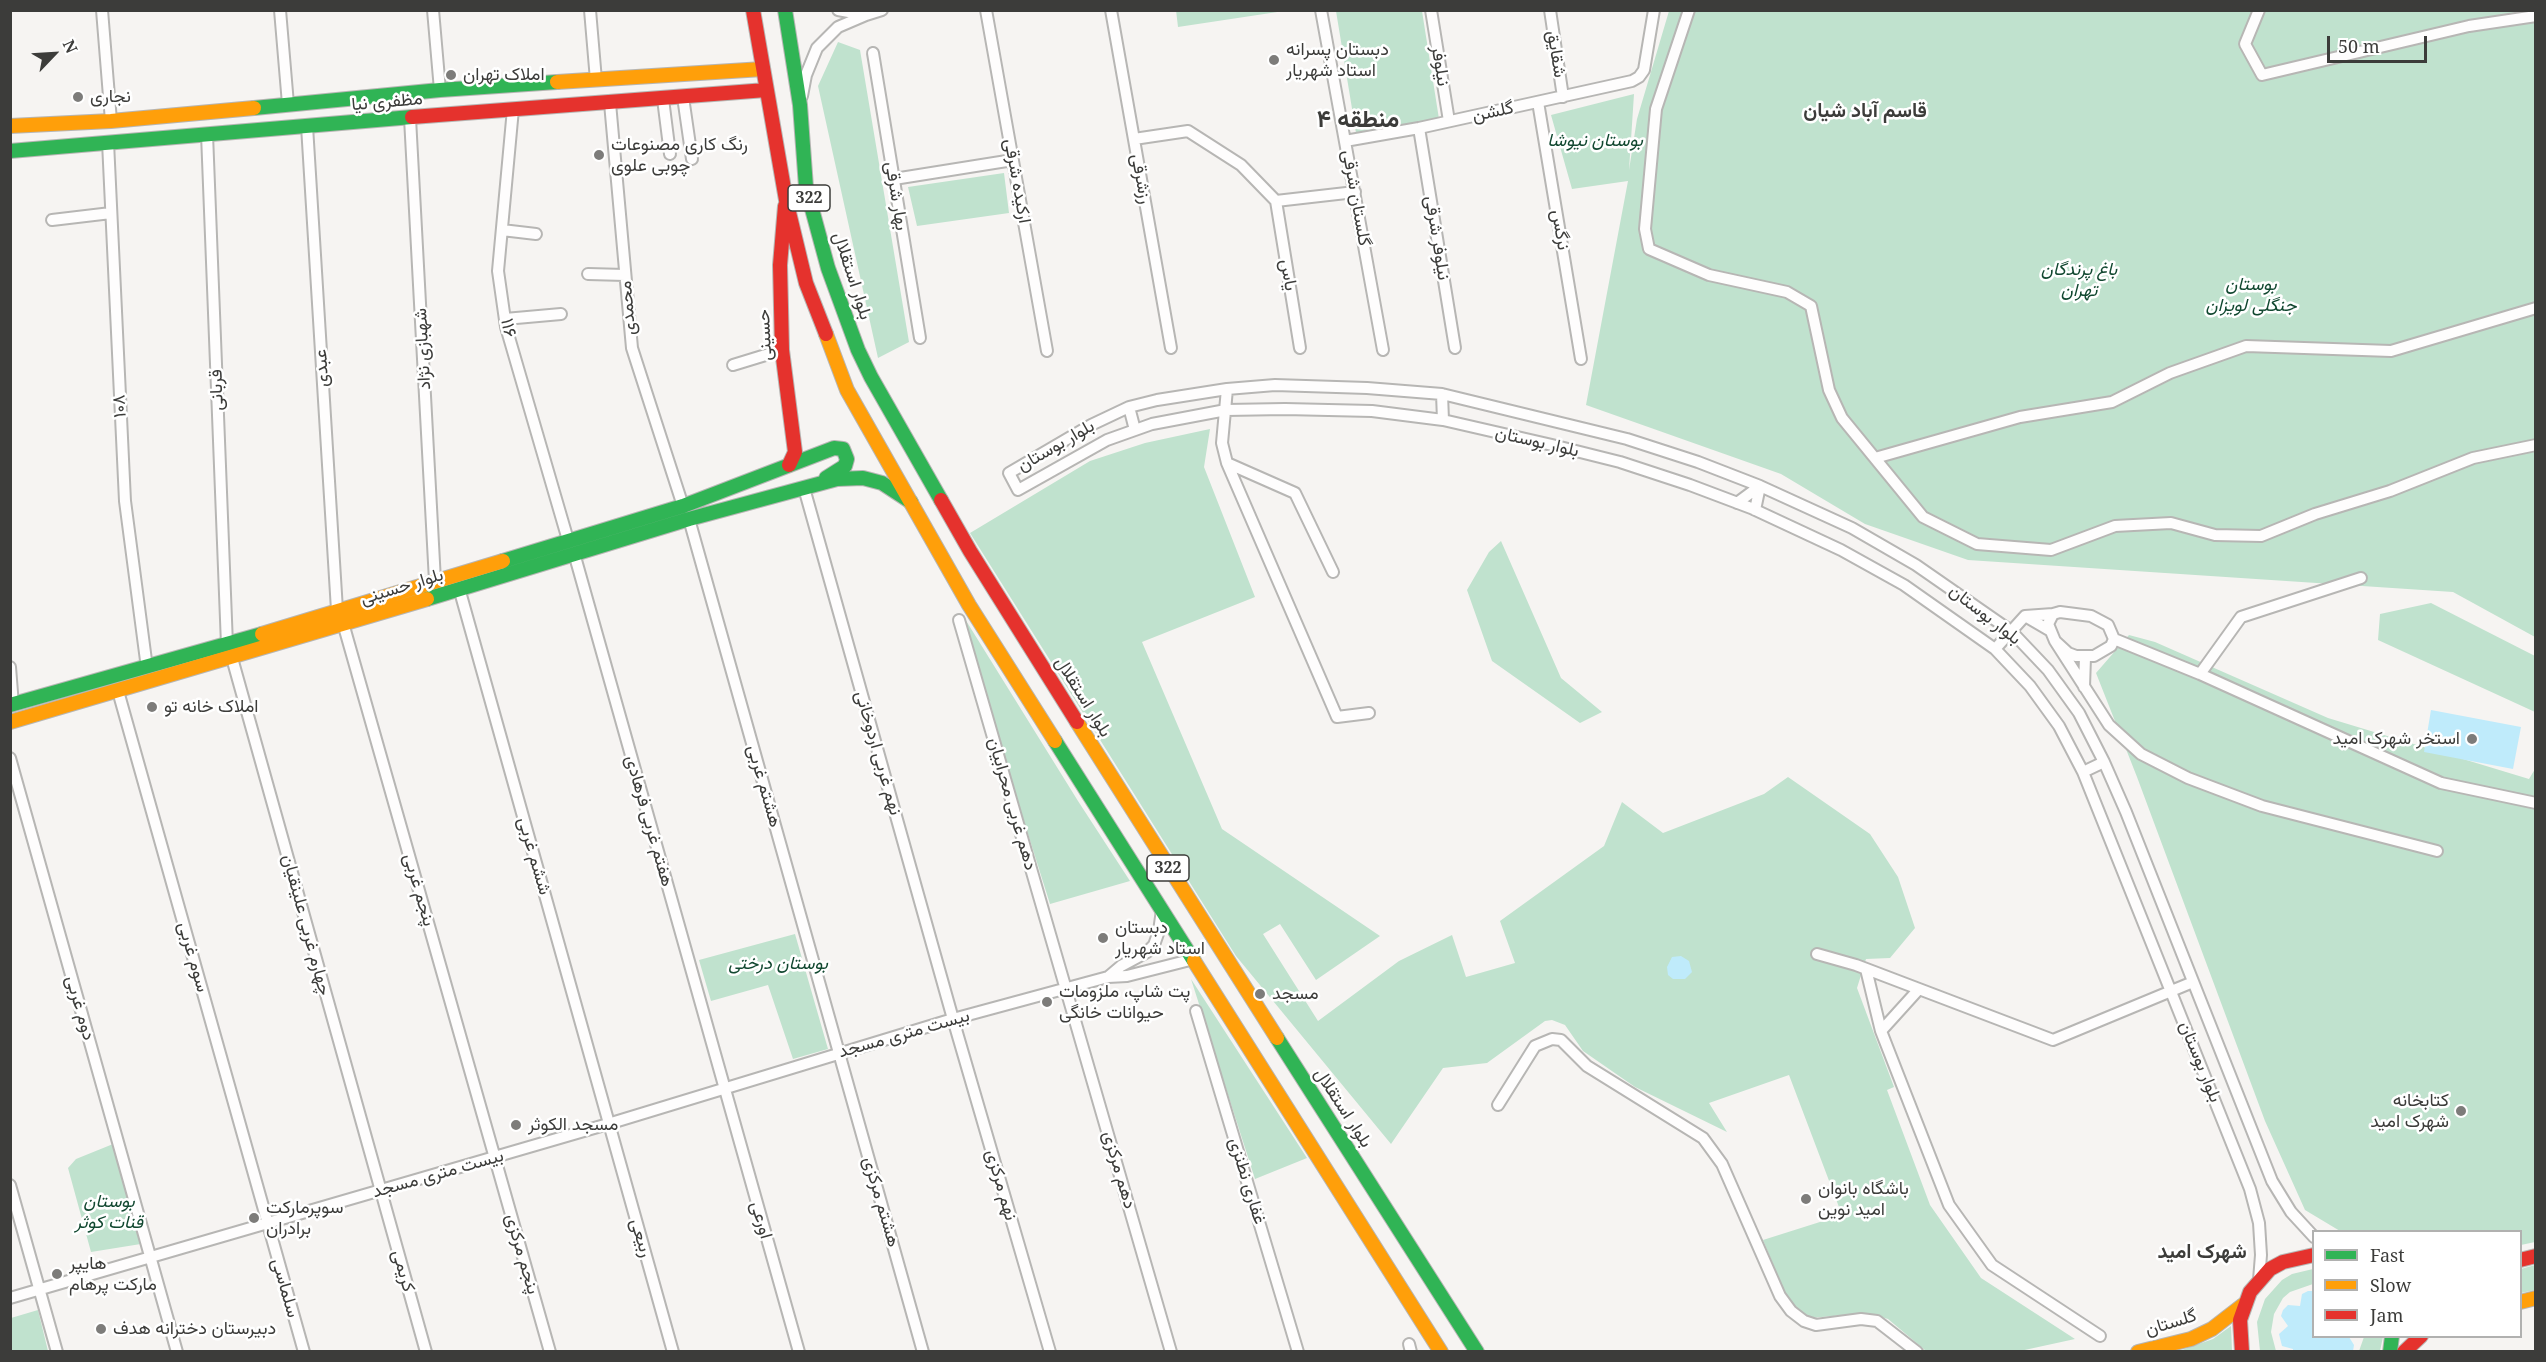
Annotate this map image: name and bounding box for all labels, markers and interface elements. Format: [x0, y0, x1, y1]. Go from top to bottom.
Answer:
north arrow [24, 24, 84, 84]
scale bar [2330, 24, 2430, 62]
street label: شقایق [1542, 29, 1570, 79]
text: 50 m [2338, 34, 2380, 58]
text: N [58, 36, 83, 57]
place label: دبستان پسرانه استاد شهريار [1286, 39, 1389, 82]
street label: نیلوفر [1426, 44, 1454, 88]
marker: دبستان پسرانه استاد شهريار [1267, 53, 1281, 67]
place label: املاک تهران [463, 64, 545, 86]
marker: املاک تهران [444, 68, 458, 82]
place label: نجاری [90, 86, 131, 108]
street label: مظفری نیا [350, 88, 424, 116]
marker: نجاری [71, 90, 85, 104]
street label: گلشن [1470, 97, 1516, 127]
district label: قاسم آباد شیان [1803, 99, 1927, 123]
district label: منطقه ۴ [1317, 106, 1399, 134]
park label: بوستان نیوشا [1547, 130, 1643, 152]
place label: رنگ کاری مصنوعات چوبی علوی [611, 134, 748, 176]
street label: ارکیده شرقی [999, 137, 1035, 225]
marker: رنگ کاری مصنوعات چوبی علوی [592, 148, 606, 162]
street label: گلستان شرقی [1337, 148, 1375, 248]
street label: رزشرقی [1126, 152, 1156, 206]
street label: بهار شرقی [880, 160, 912, 232]
road number: 322 [788, 185, 830, 211]
street label: نیلوفر شرقی [1420, 194, 1454, 282]
street label: نرگس [1546, 208, 1574, 252]
street label: بلوار استقلال [828, 230, 876, 322]
street label: یاس [1275, 258, 1301, 292]
park label: باغ پرندگان تهران [2041, 259, 2117, 302]
park label: بوستان جنگلی لویزان [2206, 274, 2296, 316]
street label: محمدی [615, 280, 641, 336]
street label: شهبازی نژاد [410, 308, 436, 390]
street label: حسینی [753, 309, 777, 361]
street label: ۱۱۶ [495, 316, 521, 340]
street label: عبدی [310, 349, 334, 387]
street label: قربانی [205, 369, 229, 411]
street label: ۱۰۸ [109, 394, 131, 418]
street label: بلوار بوستان [1014, 415, 1098, 477]
street label: بلوار بوستان [1493, 422, 1581, 462]
street label: بلوار حسینی [358, 564, 446, 610]
street label: بلوار بوستان [1945, 580, 2025, 650]
street label: بلوار استقلال [1050, 653, 1116, 741]
street label: نهم غربی اردوخانی [850, 688, 906, 818]
place label: املاک خانه تو [164, 696, 258, 718]
marker: املاک خانه تو [145, 700, 159, 714]
place label: استخر شهرک امید [2333, 728, 2460, 750]
marker: استخر شهرک امید [2465, 732, 2479, 746]
street label: دهم غربی محرابیان [983, 735, 1041, 873]
street label: هشتم غربی [742, 742, 786, 830]
street label: هفتم غربی فرهادی [620, 753, 678, 889]
street label: ششم غربی [513, 815, 555, 897]
street label: پنجم غربی [398, 851, 440, 929]
street label: چهارم غربی علینقیان [277, 852, 335, 998]
road number: 322 [1147, 855, 1189, 881]
place label: دبستان استاد شهریار [1115, 917, 1205, 960]
street label: سوم غربی [173, 919, 213, 995]
marker: دبستان استاد شهریار [1096, 931, 1110, 945]
park label: بوستان درختی [728, 953, 828, 975]
street label: دوم غربی [60, 973, 100, 1043]
place label: پت شاپ، ملزومات حیوانات خانگی [1059, 981, 1190, 1024]
place label: مسجد [1272, 983, 1319, 1005]
marker: مسجد [1253, 987, 1267, 1001]
marker: پت شاپ، ملزومات حیوانات خانگی [1040, 995, 1054, 1009]
street label: بیست متری مسجد [836, 1005, 972, 1063]
street label: بلوار بوستان [2174, 1018, 2226, 1106]
street label: بلوار استقلال [1309, 1064, 1377, 1152]
place label: کتابخانه شهرک امید [2370, 1090, 2449, 1132]
marker: کتابخانه شهرک امید [2454, 1104, 2468, 1118]
place label: مسجد الکوثر [528, 1114, 618, 1136]
marker: مسجد الکوثر [509, 1118, 523, 1132]
street label: دهم مرکزی [1098, 1129, 1140, 1211]
street label: غفاری نطنزی [1224, 1135, 1270, 1227]
street label: بیست متری مسجد [370, 1145, 506, 1203]
street label: نهم مرکزی [981, 1147, 1021, 1223]
street label: هشتم مرکزی [858, 1154, 904, 1250]
place label: باشگاه بانوان امید نوین [1818, 1178, 1909, 1220]
park label: بوستان قنات کوثر [75, 1191, 143, 1234]
marker: باشگاه بانوان امید نوین [1799, 1192, 1813, 1206]
place label: سوپرمارکت برادران [266, 1197, 343, 1240]
street label: اورعی [745, 1199, 777, 1241]
marker: سوپرمارکت برادران [247, 1211, 261, 1225]
street label: پنجم مرکزی [500, 1211, 544, 1297]
street label: ربیعی [625, 1216, 657, 1260]
legend [2312, 1230, 2522, 1338]
district label: شهرک امید [2157, 1240, 2247, 1264]
text: Fast [2370, 1243, 2405, 1267]
street label: کریمی [387, 1247, 419, 1295]
place label: هایپر مارکت پرهام [69, 1253, 157, 1296]
street label: سلماسی [266, 1256, 304, 1320]
marker: هایپر مارکت پرهام [50, 1267, 64, 1281]
text: Slow [2370, 1273, 2411, 1297]
text: Jam [2370, 1303, 2404, 1327]
street label: گلستان [2143, 1305, 2199, 1341]
place label: دبیرستان دخترانه هدف [113, 1318, 276, 1340]
marker: دبیرستان دخترانه هدف [94, 1322, 108, 1336]

